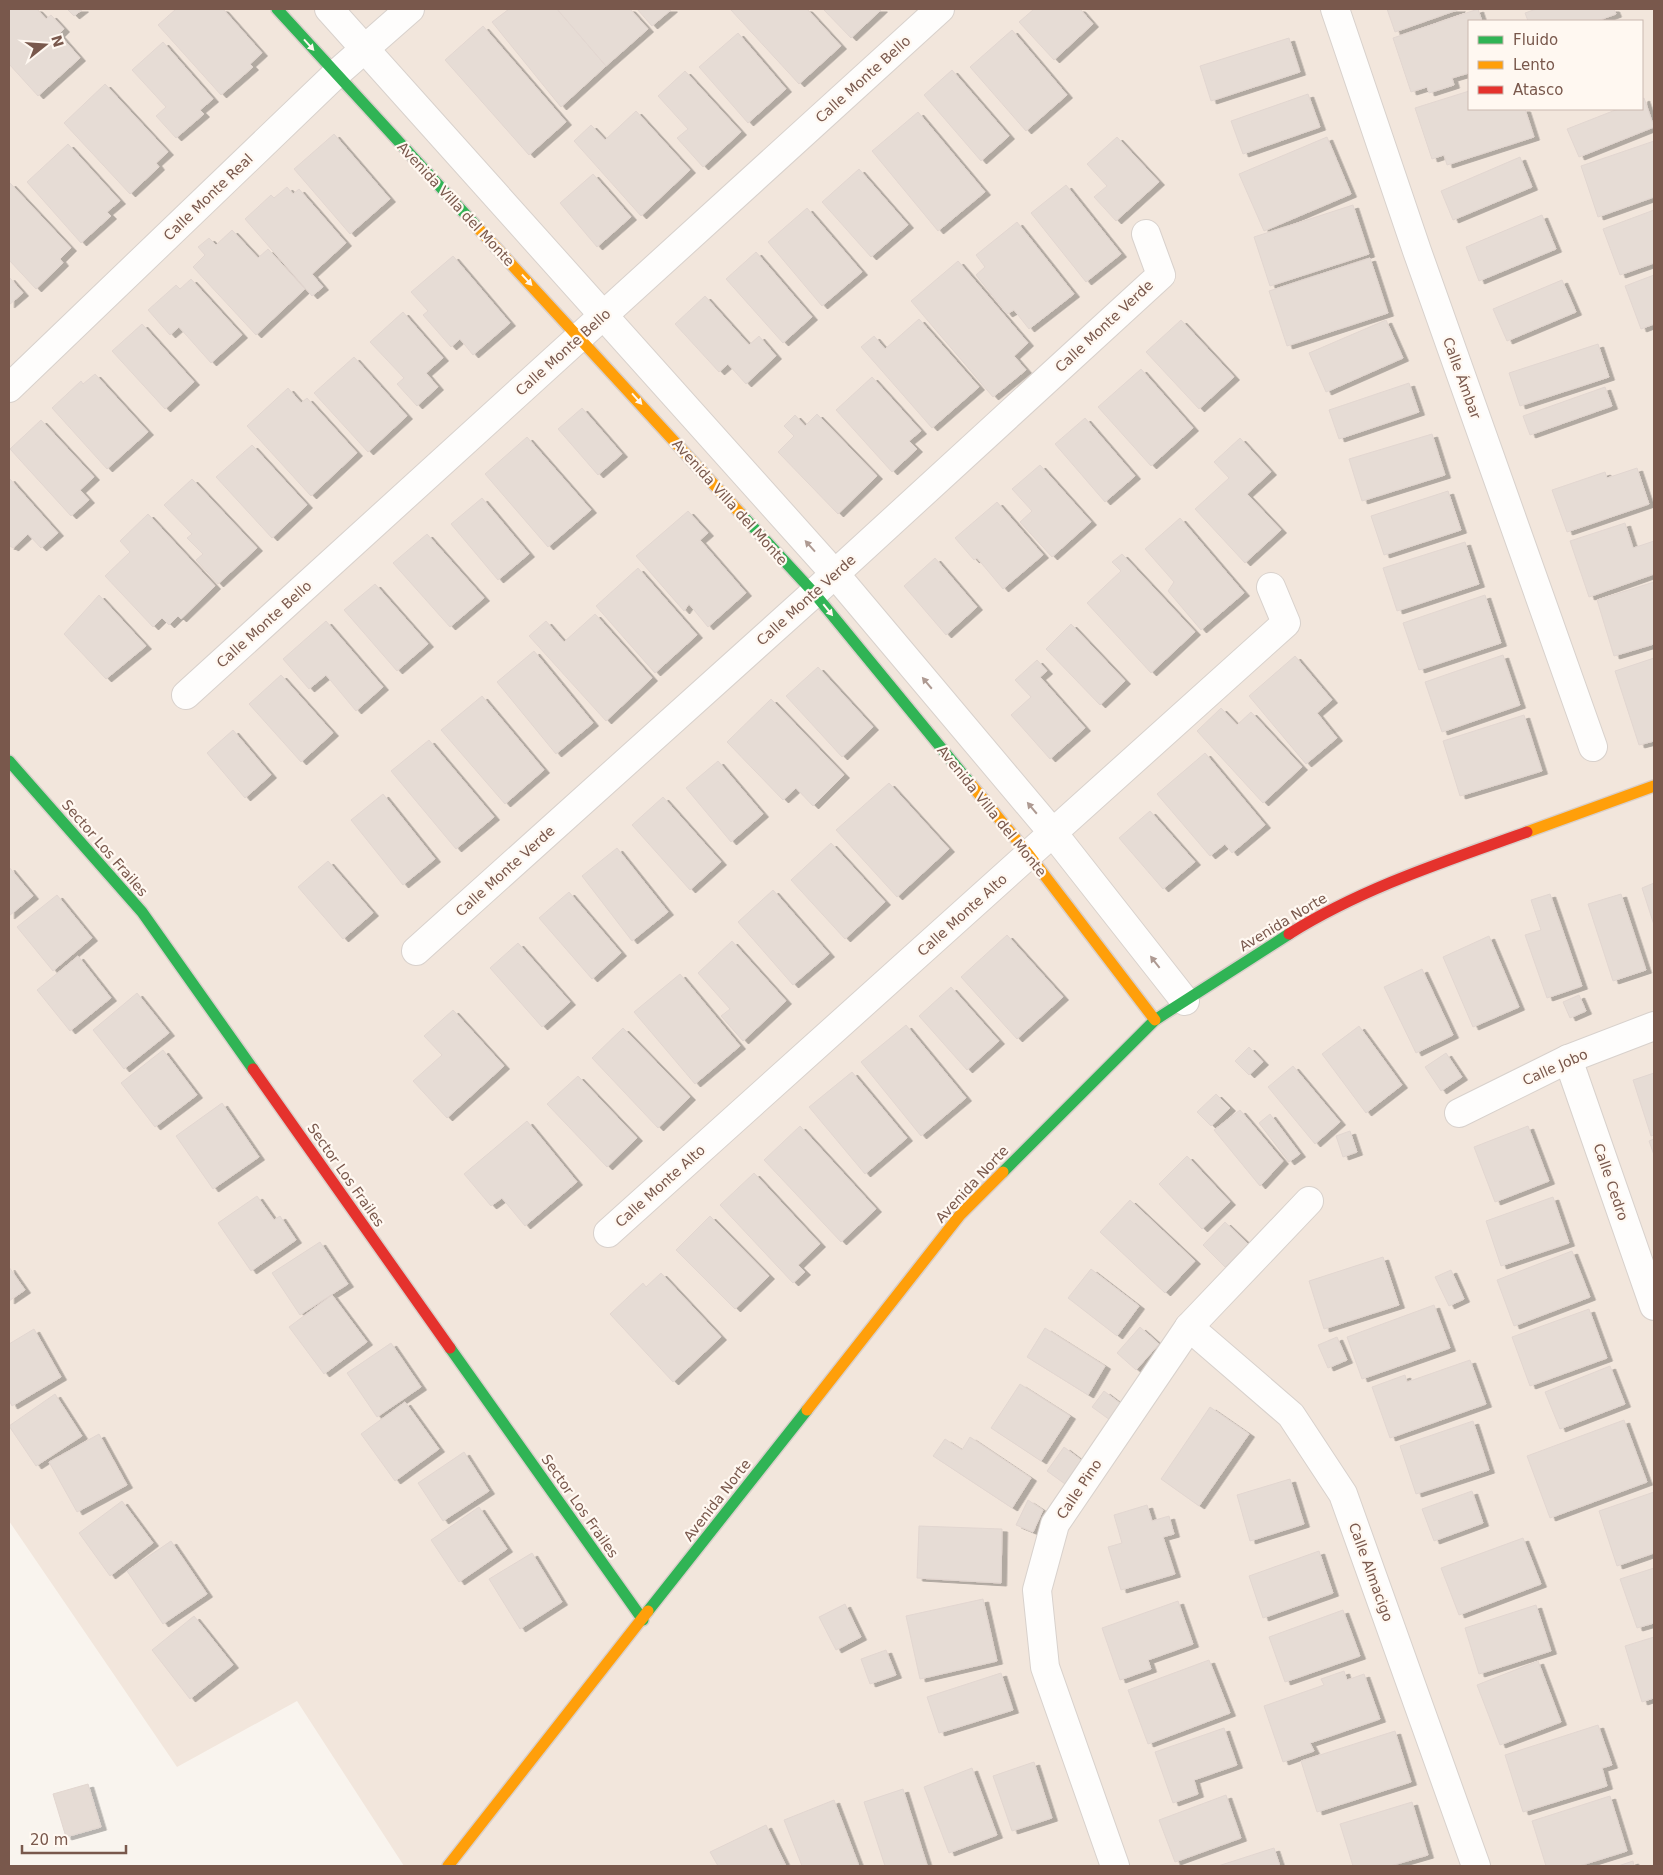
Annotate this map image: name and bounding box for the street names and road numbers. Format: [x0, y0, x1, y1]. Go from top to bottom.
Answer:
street label: Calle Monte Bello [812, 32, 914, 126]
street label: Avenida Villa del Monte [394, 139, 518, 269]
street label: Calle Monte Real [160, 150, 256, 244]
street label: Calle Monte Verde [1052, 277, 1156, 375]
street label: Calle Monte Bello [512, 305, 614, 399]
street label: Calle Ámbar [1440, 335, 1484, 421]
street label: Avenida Villa del Monte [669, 436, 791, 568]
street label: Calle Monte Verde [753, 551, 859, 649]
street label: Calle Monte Bello [213, 577, 315, 671]
street label: Avenida Villa del Monte [934, 742, 1050, 880]
street label: Sector Los Frailes [59, 797, 151, 899]
street label: Calle Monte Verde [452, 822, 558, 920]
street label: Calle Monte Alto [914, 871, 1010, 959]
street label: Avenida Norte [1236, 890, 1330, 954]
street label: Calle Jobo [1520, 1046, 1590, 1088]
street label: Sector Los Frailes [304, 1120, 388, 1230]
street label: Calle Cedro [1590, 1141, 1632, 1223]
street label: Calle Monte Alto [612, 1142, 708, 1230]
street label: Avenida Norte [932, 1142, 1012, 1226]
street label: Sector Los Frailes [538, 1451, 622, 1561]
street label: Avenida Norte [680, 1456, 754, 1544]
street label: Calle Pino [1053, 1456, 1105, 1522]
street label: Calle Almacigo [1346, 1520, 1396, 1624]

